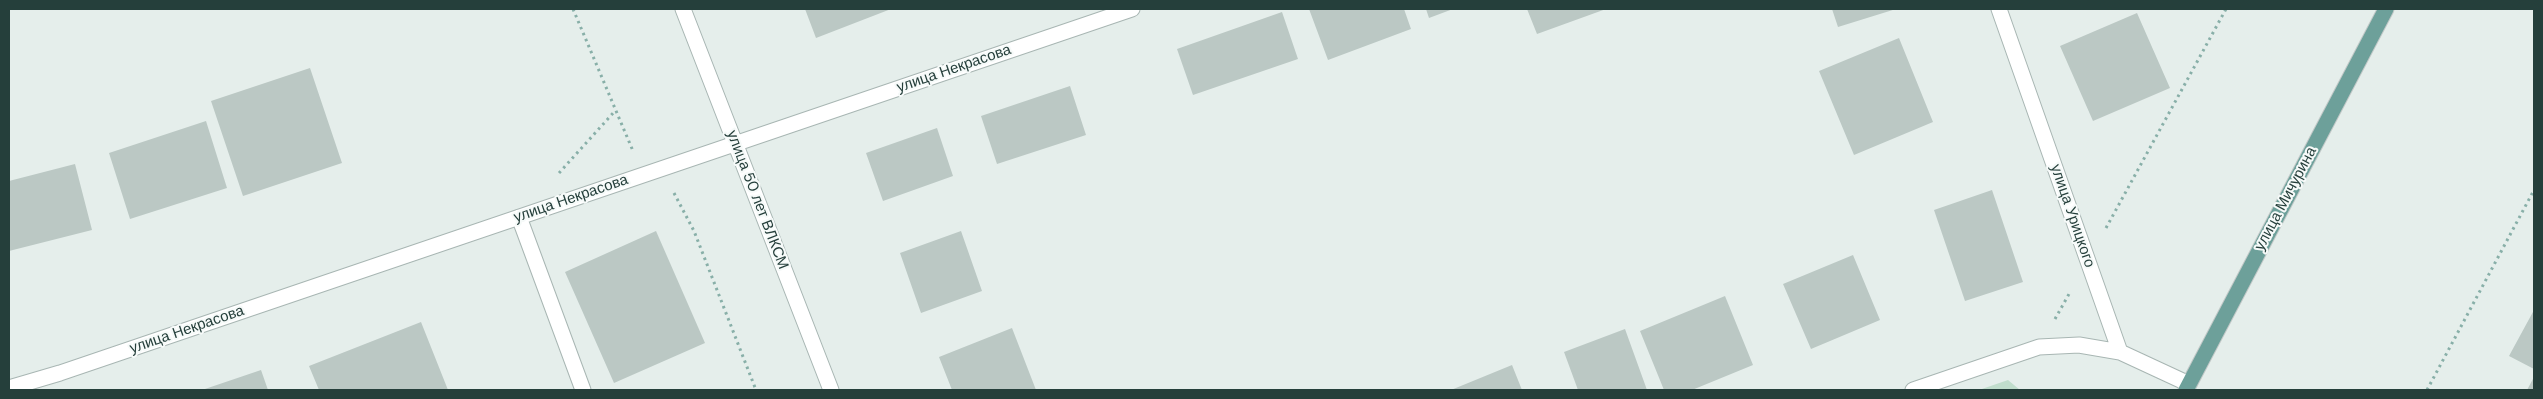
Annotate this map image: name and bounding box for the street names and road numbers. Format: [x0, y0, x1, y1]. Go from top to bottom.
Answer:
street label: улица Некрасова [894, 41, 1014, 97]
street label: улица 50 лет ВЛКСМ [722, 128, 792, 272]
street label: улица Мичурина [2251, 144, 2321, 254]
street label: улица Урицкого [2046, 162, 2098, 270]
street label: улица Некрасова [511, 171, 631, 227]
street label: улица Некрасова [127, 302, 247, 358]

